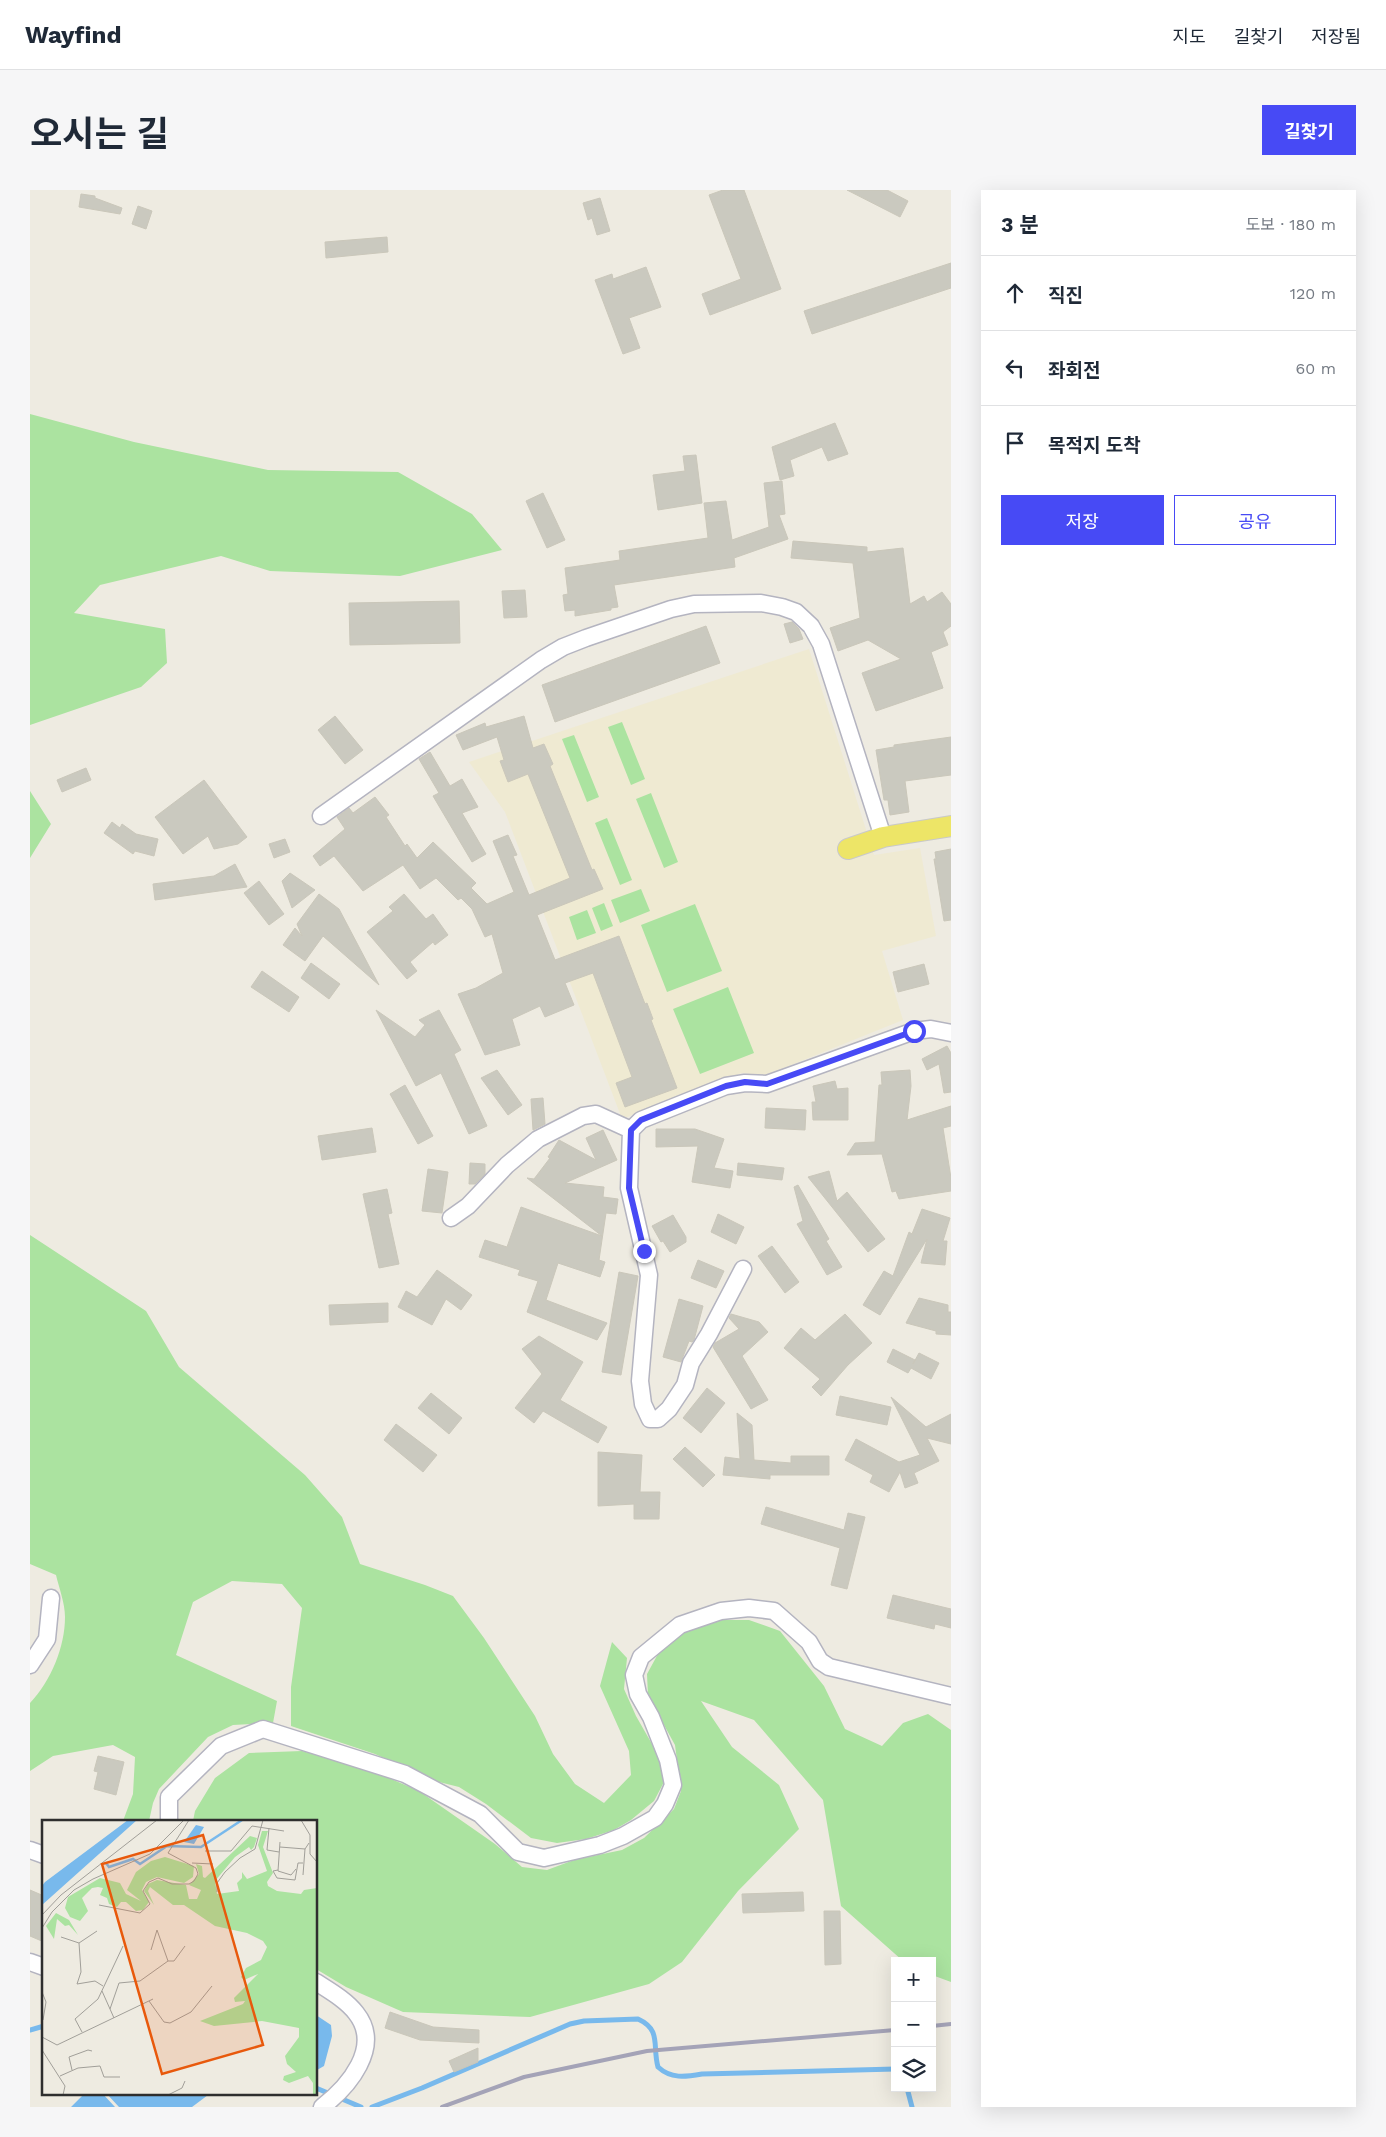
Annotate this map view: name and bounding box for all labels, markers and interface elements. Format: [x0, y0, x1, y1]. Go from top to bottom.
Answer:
text: Wayfind [25, 21, 121, 49]
text: 지도 [1173, 26, 1206, 47]
text: 길찾기 [1234, 26, 1283, 47]
text: 저장됨 [1311, 26, 1361, 47]
button: 길찾기 [1262, 105, 1356, 155]
text: 오시는 길 [30, 113, 169, 155]
text: 3 분 [1001, 212, 1039, 237]
text: 도보 · 180 m [1246, 215, 1336, 234]
icon: ahead [1001, 279, 1029, 307]
text: 직진 [1048, 284, 1083, 307]
text: 120 m [1290, 284, 1336, 303]
icon: left [1001, 354, 1029, 382]
text: 좌회전 [1048, 359, 1100, 382]
text: 60 m [1296, 359, 1336, 378]
icon: arrive [1001, 429, 1029, 457]
text: 목적지 도착 [1048, 434, 1141, 457]
button: 저장 [1001, 495, 1164, 545]
button: 공유 [1174, 495, 1336, 545]
route start [903, 1020, 926, 1043]
route end [633, 1240, 656, 1263]
inset map [42, 1820, 318, 2094]
map controls [891, 1957, 936, 2092]
button: + [891, 1957, 936, 2002]
button: − [891, 2002, 936, 2047]
button: layers [891, 2047, 936, 2092]

